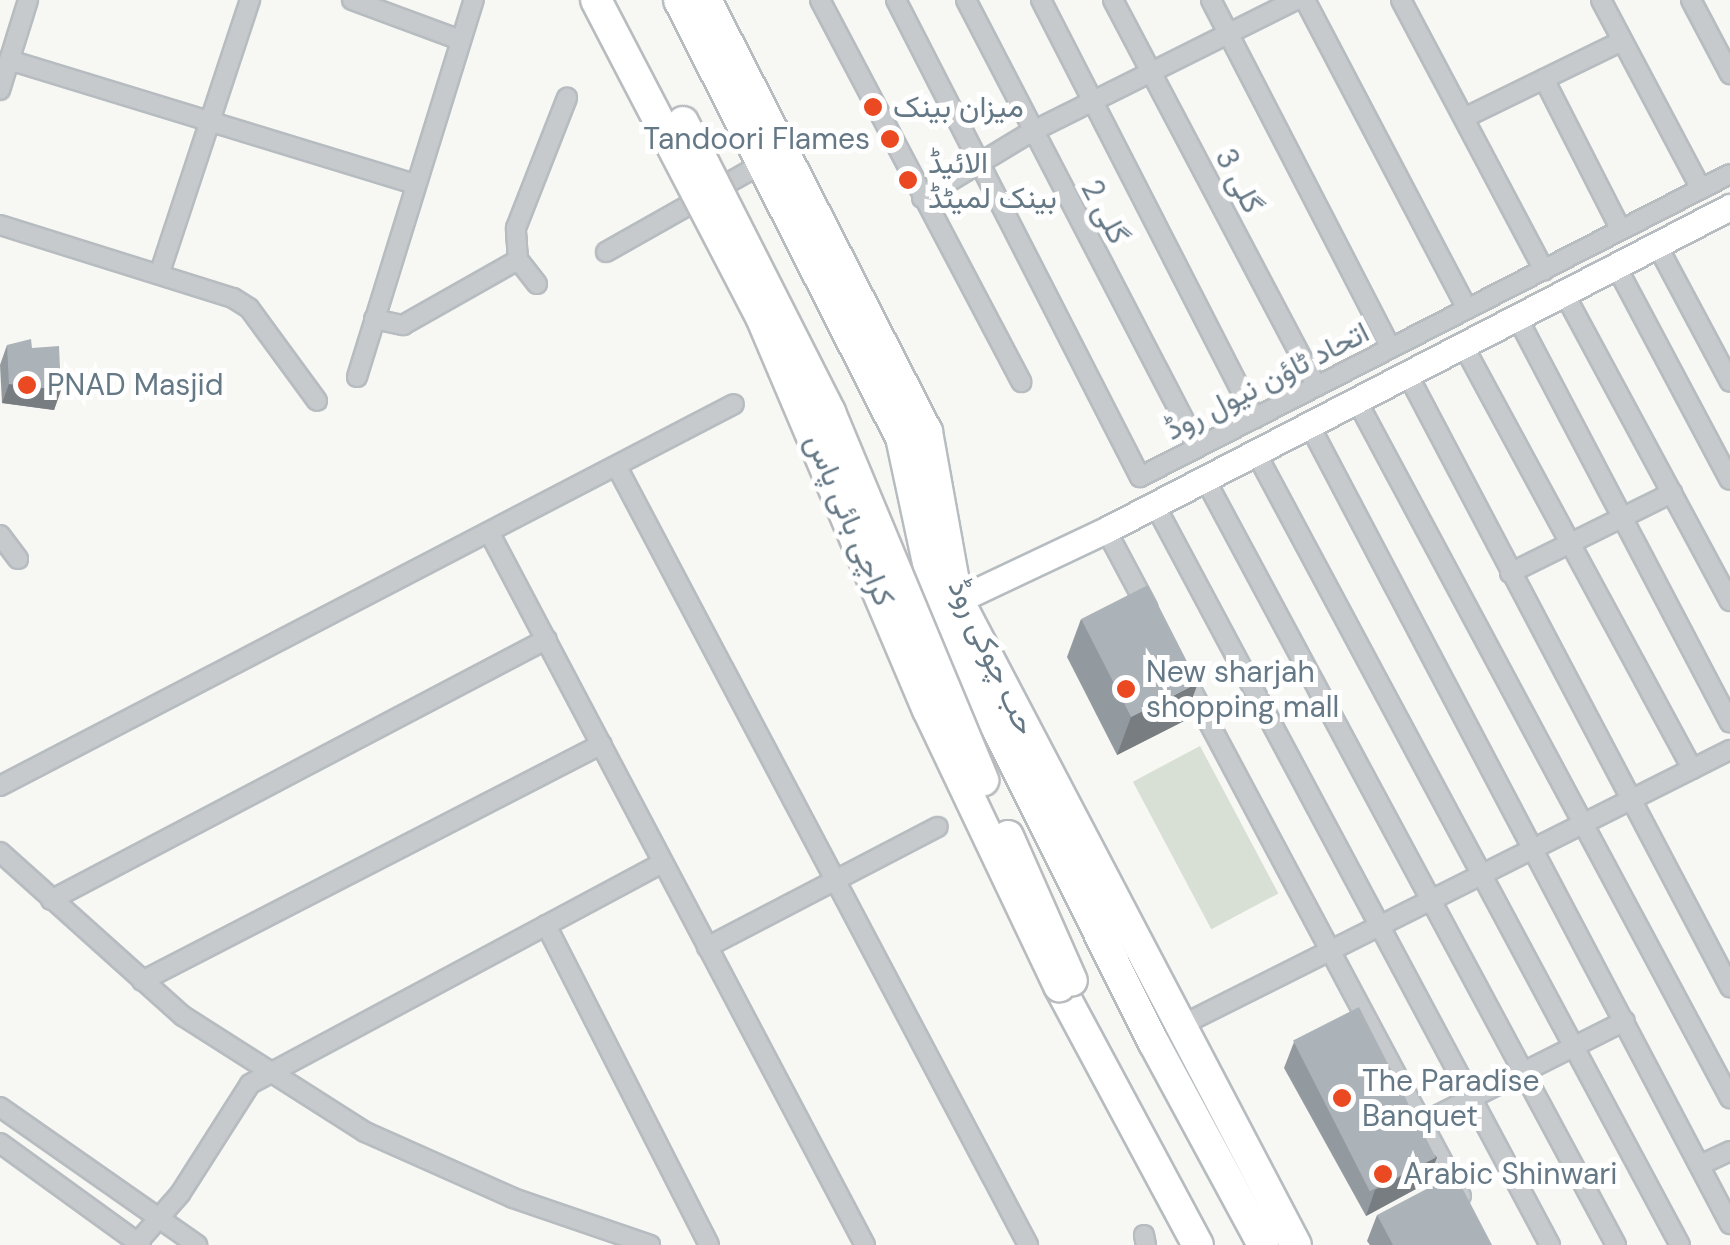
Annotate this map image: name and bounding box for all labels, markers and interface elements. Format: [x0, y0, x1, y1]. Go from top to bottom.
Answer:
place label: میزان بینک [893, 89, 1024, 125]
marker: میزان بینک [862, 96, 884, 118]
place label: Tandoori Flames [643, 121, 870, 157]
marker: Tandoori Flames [879, 128, 901, 150]
street label: گلی 3 [1207, 143, 1271, 219]
place label: الائیڈ بینک لمیٹڈ [928, 145, 1057, 216]
marker: الائیڈ بینک لمیٹڈ [897, 169, 919, 191]
street label: گلی 2 [1073, 174, 1137, 250]
street label: اتحاد ٹاؤن نیول روڈ [1159, 314, 1375, 448]
place label: PNAD Masjid [47, 367, 224, 403]
marker: PNAD Masjid [16, 374, 38, 396]
street label: کراچی بائی پاس [798, 429, 902, 611]
street label: حب چوکی روڈ [940, 573, 1044, 741]
place label: New sharjah shopping mall [1146, 654, 1339, 724]
marker: New sharjah shopping mall [1115, 678, 1137, 700]
place label: The Paradise Banquet [1362, 1063, 1540, 1134]
marker: The Paradise Banquet [1331, 1087, 1353, 1109]
place label: Arabic Shinwari [1403, 1156, 1617, 1192]
marker: Arabic Shinwari [1372, 1163, 1394, 1185]

